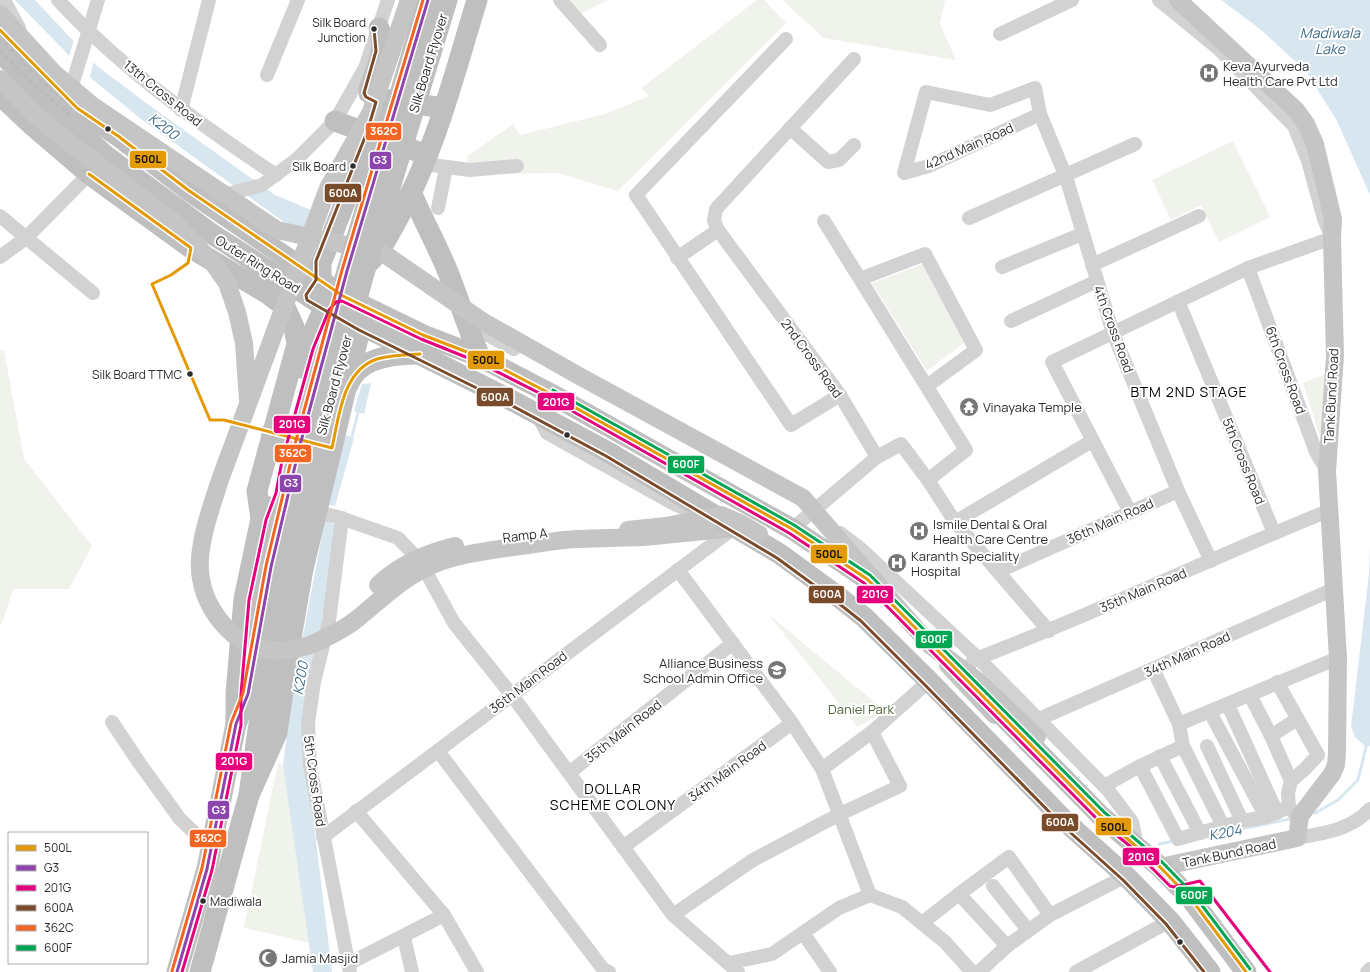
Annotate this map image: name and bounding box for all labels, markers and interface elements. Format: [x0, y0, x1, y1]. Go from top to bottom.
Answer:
street label: Silk Board Flyover [404, 11, 452, 115]
place label: Silk Board Junction [312, 14, 366, 46]
water label: Madiwala Lake [1300, 23, 1361, 58]
marker: Silk Board Junction [369, 24, 379, 34]
street label: 13th Cross Road [120, 56, 206, 130]
place label: Keva Ayurveda Health Care Pvt Ltd [1223, 57, 1338, 90]
hospital icon: Keva Ayurveda Health Care Pvt Ltd [1198, 62, 1220, 84]
water label: K200 [145, 108, 184, 145]
street label: 42nd Main Road [922, 118, 1016, 174]
line badge: 362C [365, 122, 402, 141]
text: 362C [370, 123, 398, 138]
unlabelled marker [103, 124, 113, 134]
line badge: 500L [129, 150, 167, 169]
text: 500L [135, 151, 162, 166]
line badge: G3 [369, 151, 392, 170]
text: G3 [373, 152, 387, 167]
place label: Silk Board [292, 158, 346, 175]
marker: Silk Board [348, 161, 358, 171]
line badge: 600A [324, 183, 362, 203]
text: 600A [329, 185, 358, 200]
street label: Outer Ring Road [212, 231, 304, 297]
street label: 4th Cross Road [1090, 283, 1138, 375]
street label: 2nd Cross Road [777, 315, 847, 401]
street label: 6th Cross Road [1262, 324, 1310, 416]
street label: Silk Board Flyover [312, 333, 356, 437]
street label: Tank Bund Road [1320, 348, 1342, 444]
line badge: 500L [467, 350, 505, 370]
text: 500L [473, 352, 500, 367]
place label: Silk Board TTMC [92, 366, 182, 383]
marker: Silk Board TTMC [185, 369, 195, 379]
district label: BTM 2ND STAGE [1130, 382, 1248, 401]
line badge: 600A [476, 387, 514, 407]
text: 600A [481, 389, 510, 404]
line badge: 201G [537, 392, 575, 411]
text: 201G [543, 394, 569, 409]
temple icon: Vinayaka Temple [958, 396, 980, 418]
place label: Vinayaka Temple [983, 398, 1082, 416]
line badge: 201G [273, 415, 311, 434]
street label: 5th Cross Road [1218, 415, 1270, 507]
text: 201G [279, 416, 305, 431]
unlabelled marker [562, 430, 572, 440]
line badge: 362C [274, 444, 312, 463]
text: 362C [279, 445, 307, 460]
line badge: 600F [667, 455, 705, 474]
text: 600F [672, 456, 700, 471]
line badge: G3 [279, 474, 302, 493]
text: G3 [284, 475, 298, 490]
street label: 36th Main Road [1064, 494, 1156, 548]
place label: Ismile Dental & Oral Health Care Centre [933, 515, 1049, 548]
hospital icon: Ismile Dental & Oral Health Care Centre [908, 520, 930, 542]
street label: Ramp A [502, 523, 548, 547]
line badge: 500L [810, 544, 848, 564]
text: 500L [816, 546, 843, 561]
place label: Karanth Speciality Hospital [911, 547, 1019, 580]
hospital icon: Karanth Speciality Hospital [886, 552, 908, 574]
street label: 35th Main Road [1097, 564, 1189, 616]
line badge: 600A [808, 585, 845, 604]
line badge: 201G [856, 585, 894, 604]
text: 600A [813, 586, 842, 601]
text: 201G [862, 586, 888, 601]
street label: 34th Main Road [1141, 627, 1233, 681]
line badge: 600F [915, 630, 953, 649]
text: 600F [920, 631, 948, 646]
street label: 36th Main Road [485, 647, 571, 717]
place label: Alliance Business School Admin Office [643, 654, 763, 687]
water label: K200 [288, 658, 313, 696]
school or university icon: Alliance Business School Admin Office [766, 659, 788, 681]
street label: 35th Main Road [581, 695, 665, 767]
park label: Daniel Park [828, 700, 894, 718]
street label: 5th Cross Road [300, 734, 330, 828]
street label: 34th Main Road [684, 736, 770, 806]
line badge: 201G [215, 752, 253, 771]
text: 201G [221, 753, 247, 768]
district label: DOLLAR SCHEME COLONY [550, 779, 676, 814]
line badge: G3 [207, 800, 230, 820]
text: G3 [212, 802, 226, 817]
line badge: 600A [1041, 813, 1079, 832]
text: 600A [1046, 814, 1075, 829]
line badge: 500L [1095, 817, 1132, 836]
text: 500L [1101, 819, 1128, 834]
water label: K204 [1207, 819, 1244, 844]
line badge: 362C [189, 829, 227, 848]
text: 362C [194, 830, 222, 845]
legend [8, 832, 148, 964]
street label: Tank Bund Road [1181, 834, 1277, 872]
text: 500L [44, 839, 72, 856]
line badge: 201G [1122, 847, 1160, 866]
text: 201G [1128, 849, 1154, 864]
text: G3 [44, 859, 59, 876]
text: 201G [44, 879, 72, 896]
line badge: 600F [1175, 886, 1213, 905]
text: 600F [1180, 887, 1208, 902]
place label: Madiwala [210, 893, 262, 910]
marker: Madiwala [198, 896, 208, 906]
text: 600A [44, 899, 74, 916]
text: 362C [44, 919, 74, 936]
unlabelled marker [1175, 937, 1185, 947]
text: 600F [44, 939, 72, 956]
mosque icon: Jamia Masjid [257, 947, 279, 969]
place label: Jamia Masjid [282, 949, 358, 967]

